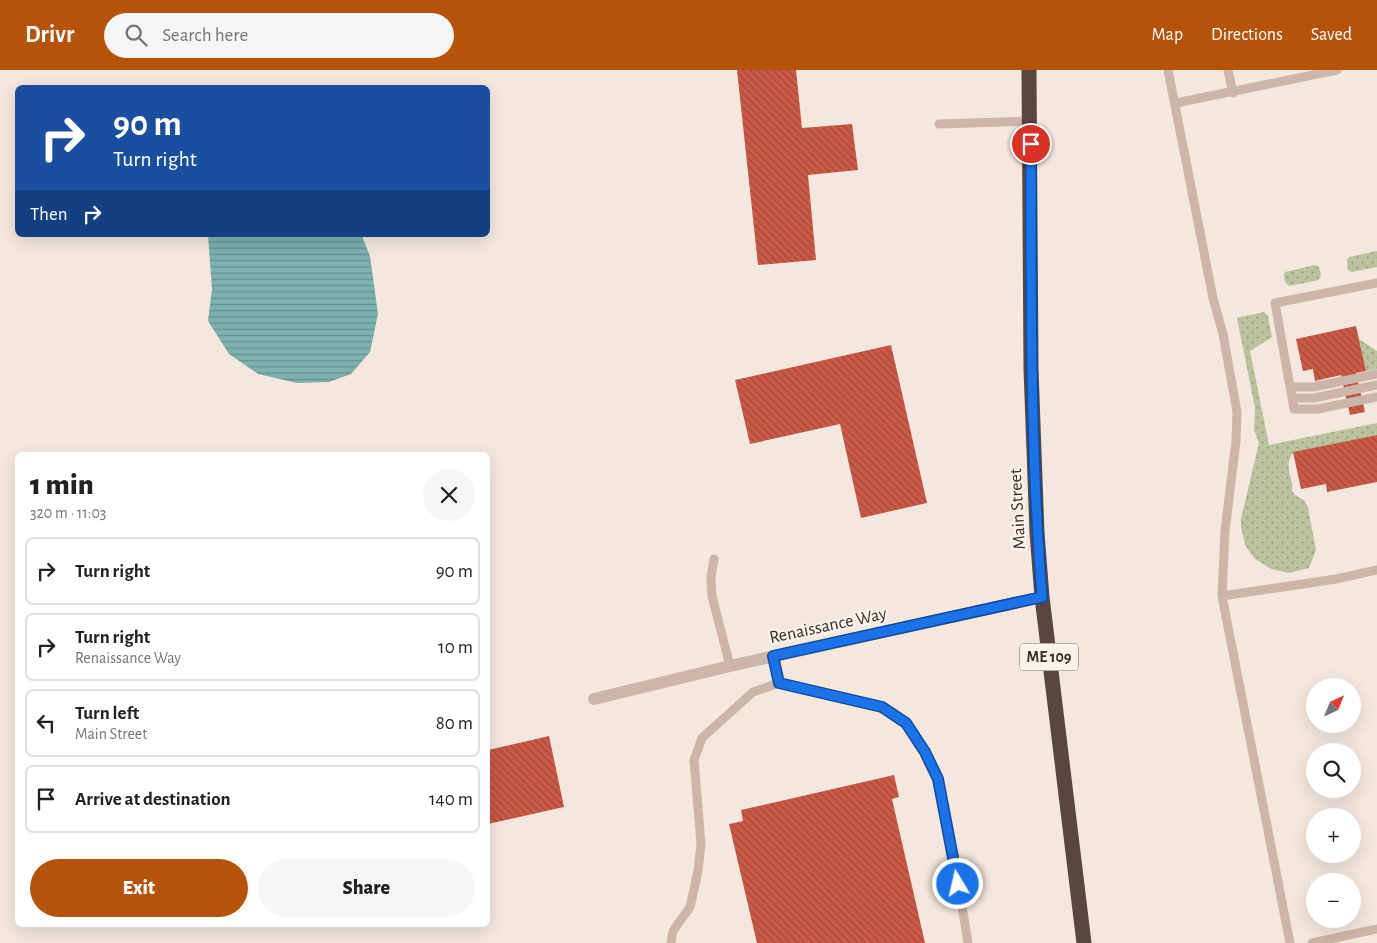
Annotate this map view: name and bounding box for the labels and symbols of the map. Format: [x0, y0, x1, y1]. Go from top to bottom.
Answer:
pin [1010, 123, 1052, 165]
street label: Main Street [1007, 468, 1029, 550]
street label: Renaissance Way [768, 605, 889, 647]
road number: ME 109 [1020, 644, 1078, 670]
north arrow [1306, 678, 1361, 732]
position arrow [931, 857, 983, 909]

